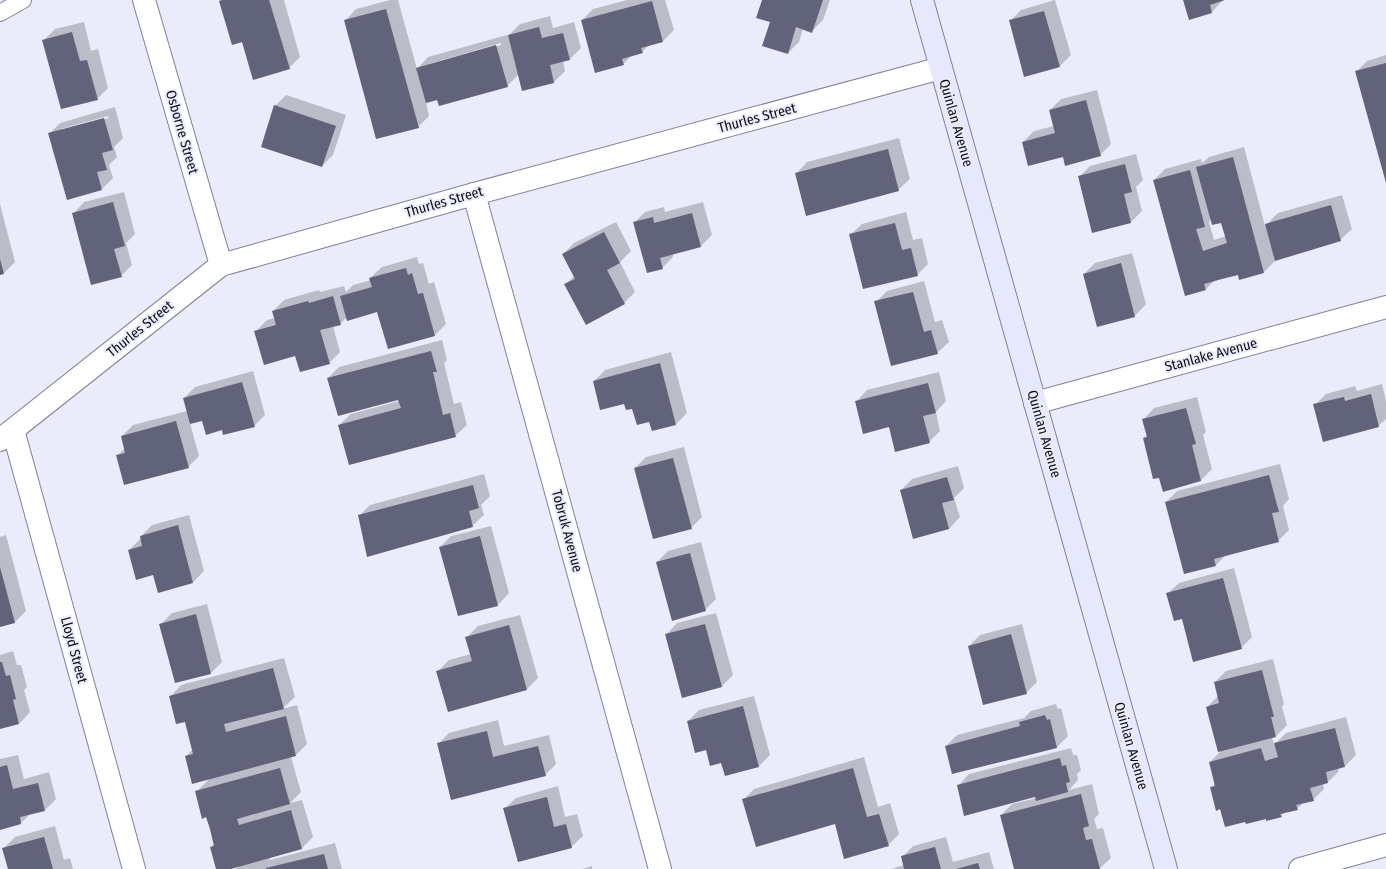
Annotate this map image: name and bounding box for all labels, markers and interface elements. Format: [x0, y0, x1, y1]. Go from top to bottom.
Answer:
street label: Quinlan Avenue [935, 77, 977, 169]
street label: Osborne Street [162, 88, 202, 176]
street label: Thurles Street [716, 99, 798, 137]
street label: Thurles Street [403, 183, 485, 221]
street label: Thurles Street [103, 297, 177, 361]
street label: Stanlake Avenue [1163, 334, 1259, 375]
street label: Quinlan Avenue [1023, 388, 1065, 480]
street label: Tobruk Avenue [548, 488, 586, 574]
street label: Lloyd Street [57, 615, 91, 686]
street label: Quinlan Avenue [1110, 700, 1152, 792]

